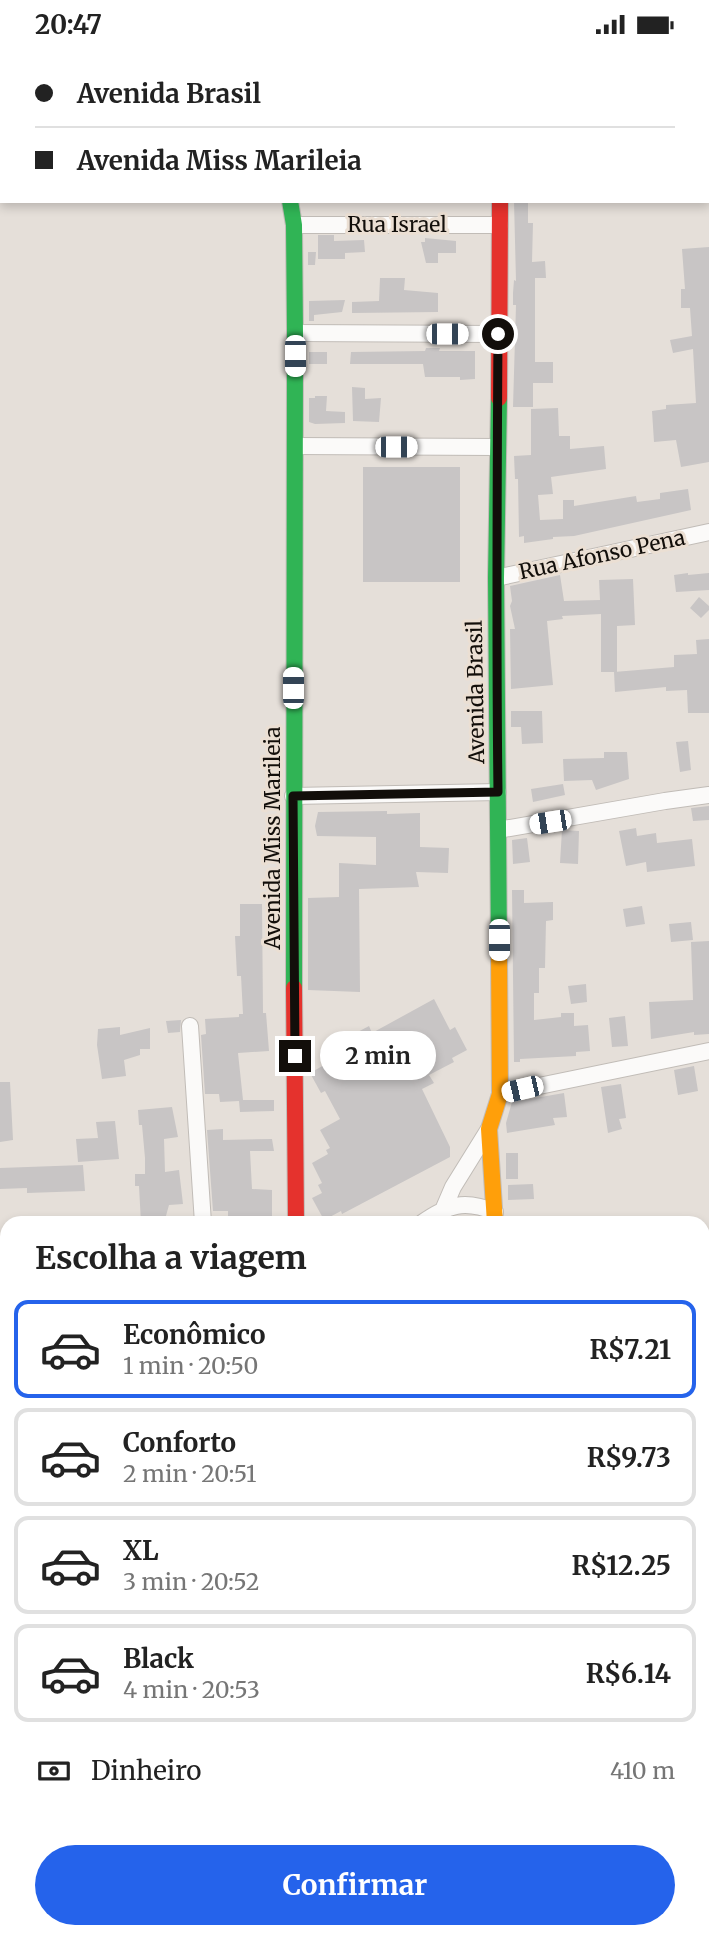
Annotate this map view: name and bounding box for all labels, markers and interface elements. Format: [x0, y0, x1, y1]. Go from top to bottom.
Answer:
text: 20:47 [35, 8, 102, 41]
text: Avenida Brasil [77, 77, 261, 110]
text: Avenida Miss Marileia [77, 144, 362, 177]
street label: Rua Israel [347, 211, 447, 238]
route start [482, 318, 514, 350]
car [427, 324, 469, 345]
car [285, 335, 306, 377]
car [376, 437, 418, 458]
street label: Rua Afonso Pena [516, 524, 687, 585]
street label: Avenida Brasil [461, 619, 490, 765]
car [283, 667, 304, 709]
street label: Avenida Miss Marileia [259, 727, 286, 950]
car [528, 808, 573, 836]
car [489, 919, 510, 961]
callout: 2 min [320, 1031, 435, 1081]
route end [279, 1040, 311, 1072]
text: 2 min [345, 1041, 411, 1070]
car [500, 1074, 545, 1104]
text: Escolha a viagem [35, 1238, 307, 1278]
icon: car [39, 1318, 102, 1381]
text: Econômico [123, 1318, 266, 1351]
text: R$7.21 [589, 1333, 671, 1366]
text: 1 min · 20:50 [123, 1351, 258, 1380]
icon: car [39, 1426, 102, 1489]
text: Conforto [123, 1426, 236, 1459]
text: R$9.73 [587, 1441, 671, 1474]
text: 2 min · 20:51 [123, 1459, 256, 1488]
icon: car [39, 1534, 102, 1597]
text: XL [123, 1534, 159, 1567]
text: R$12.25 [572, 1549, 671, 1582]
text: 3 min · 20:52 [123, 1567, 259, 1596]
icon: car [39, 1642, 102, 1705]
text: Black [123, 1642, 194, 1675]
text: R$6.14 [586, 1657, 671, 1690]
text: 4 min · 20:53 [123, 1675, 260, 1704]
icon: cash [35, 1752, 73, 1790]
text: Dinheiro [91, 1754, 201, 1787]
text: 410 m [610, 1756, 675, 1785]
button: Confirmar [35, 1845, 675, 1925]

